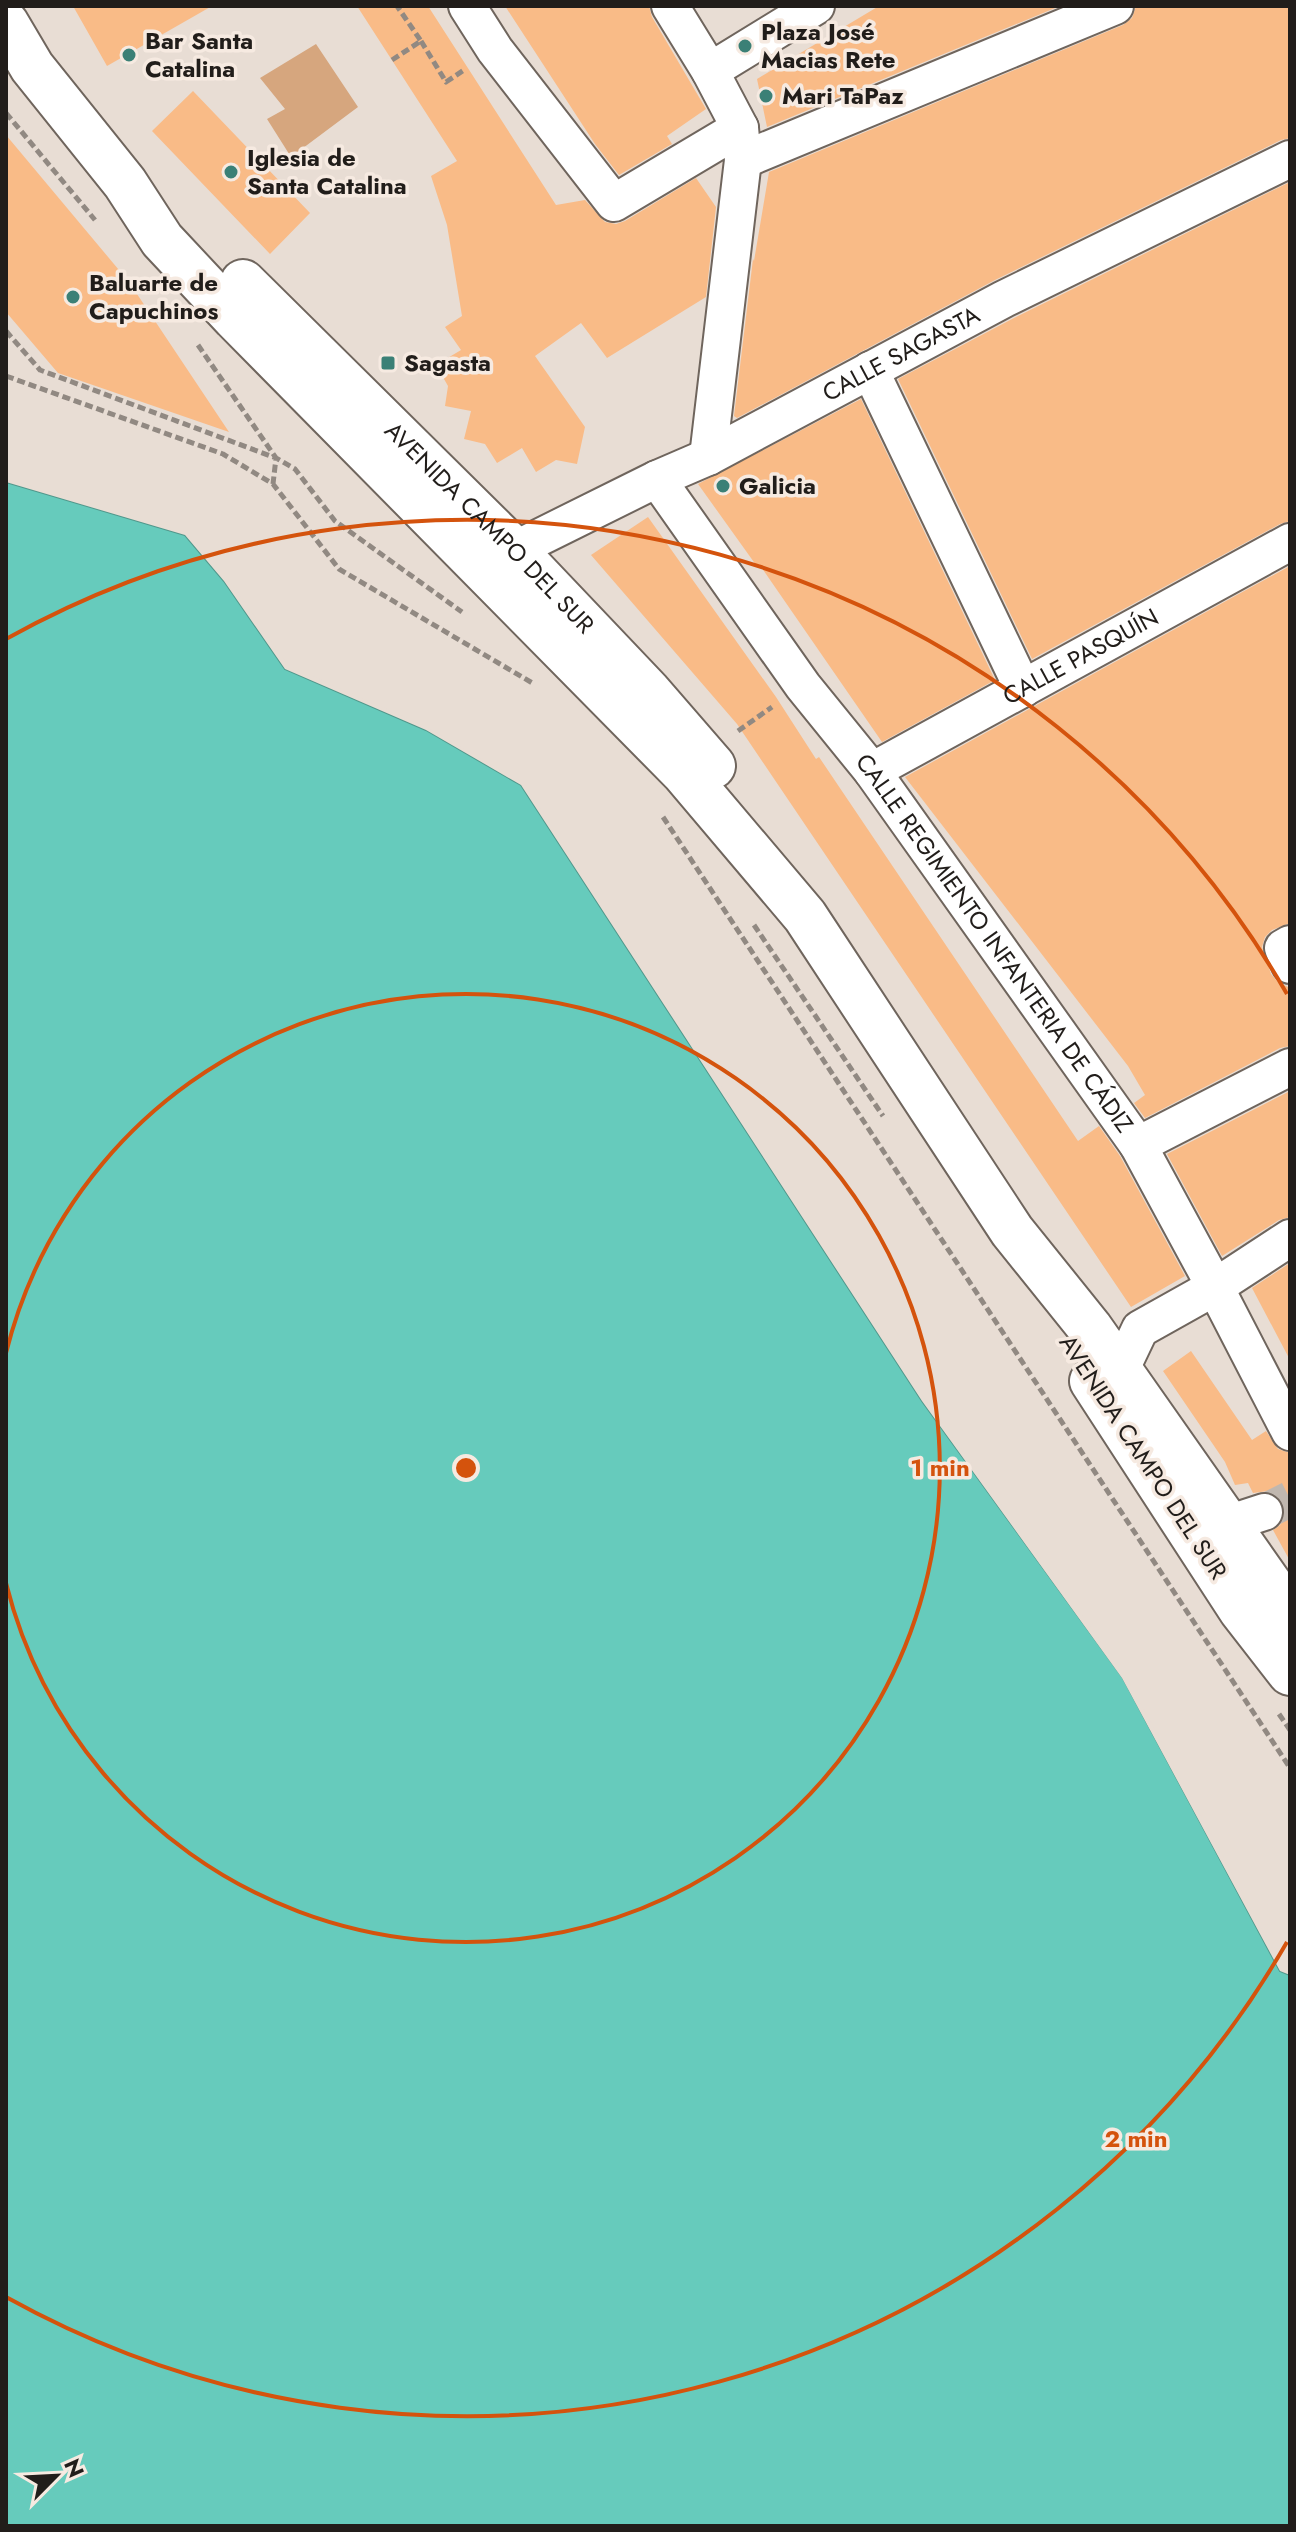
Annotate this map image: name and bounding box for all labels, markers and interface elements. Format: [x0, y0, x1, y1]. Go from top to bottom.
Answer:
place label: Plaza José Macias Rete [761, 14, 896, 77]
place label: Bar Santa Catalina [145, 23, 253, 86]
marker: Plaza José Macias Rete [736, 37, 754, 55]
marker: Bar Santa Catalina [120, 46, 138, 64]
place label: Mari TaPaz [782, 78, 904, 113]
marker: Mari TaPaz [757, 87, 775, 105]
place label: Iglesia de Santa Catalina [247, 140, 407, 203]
marker: Iglesia de Santa Catalina [222, 163, 240, 181]
place label: Baluarte de Capuchinos [89, 265, 218, 328]
marker: Baluarte de Capuchinos [64, 288, 82, 306]
street label: CALLE SAGASTA [816, 297, 986, 410]
place label: Sagasta [404, 345, 491, 380]
marker: Sagasta [379, 354, 397, 372]
street label: AVENIDA CAMPO DEL SUR [377, 414, 603, 642]
place label: Galicia [739, 468, 816, 503]
marker: Galicia [714, 477, 732, 495]
street label: CALLE PASQUÍN [996, 599, 1165, 713]
street label: CALLE REGIMIENTO INFANTERIA DE CÁDIZ [847, 746, 1142, 1140]
street label: AVENIDA CAMPO DEL SUR [1051, 1328, 1236, 1586]
text: 1 min [910, 1450, 970, 1485]
centre of rings [452, 1454, 480, 1482]
text: 2 min [1104, 2121, 1168, 2156]
north arrow [16, 2436, 96, 2516]
text: N [56, 2453, 92, 2482]

